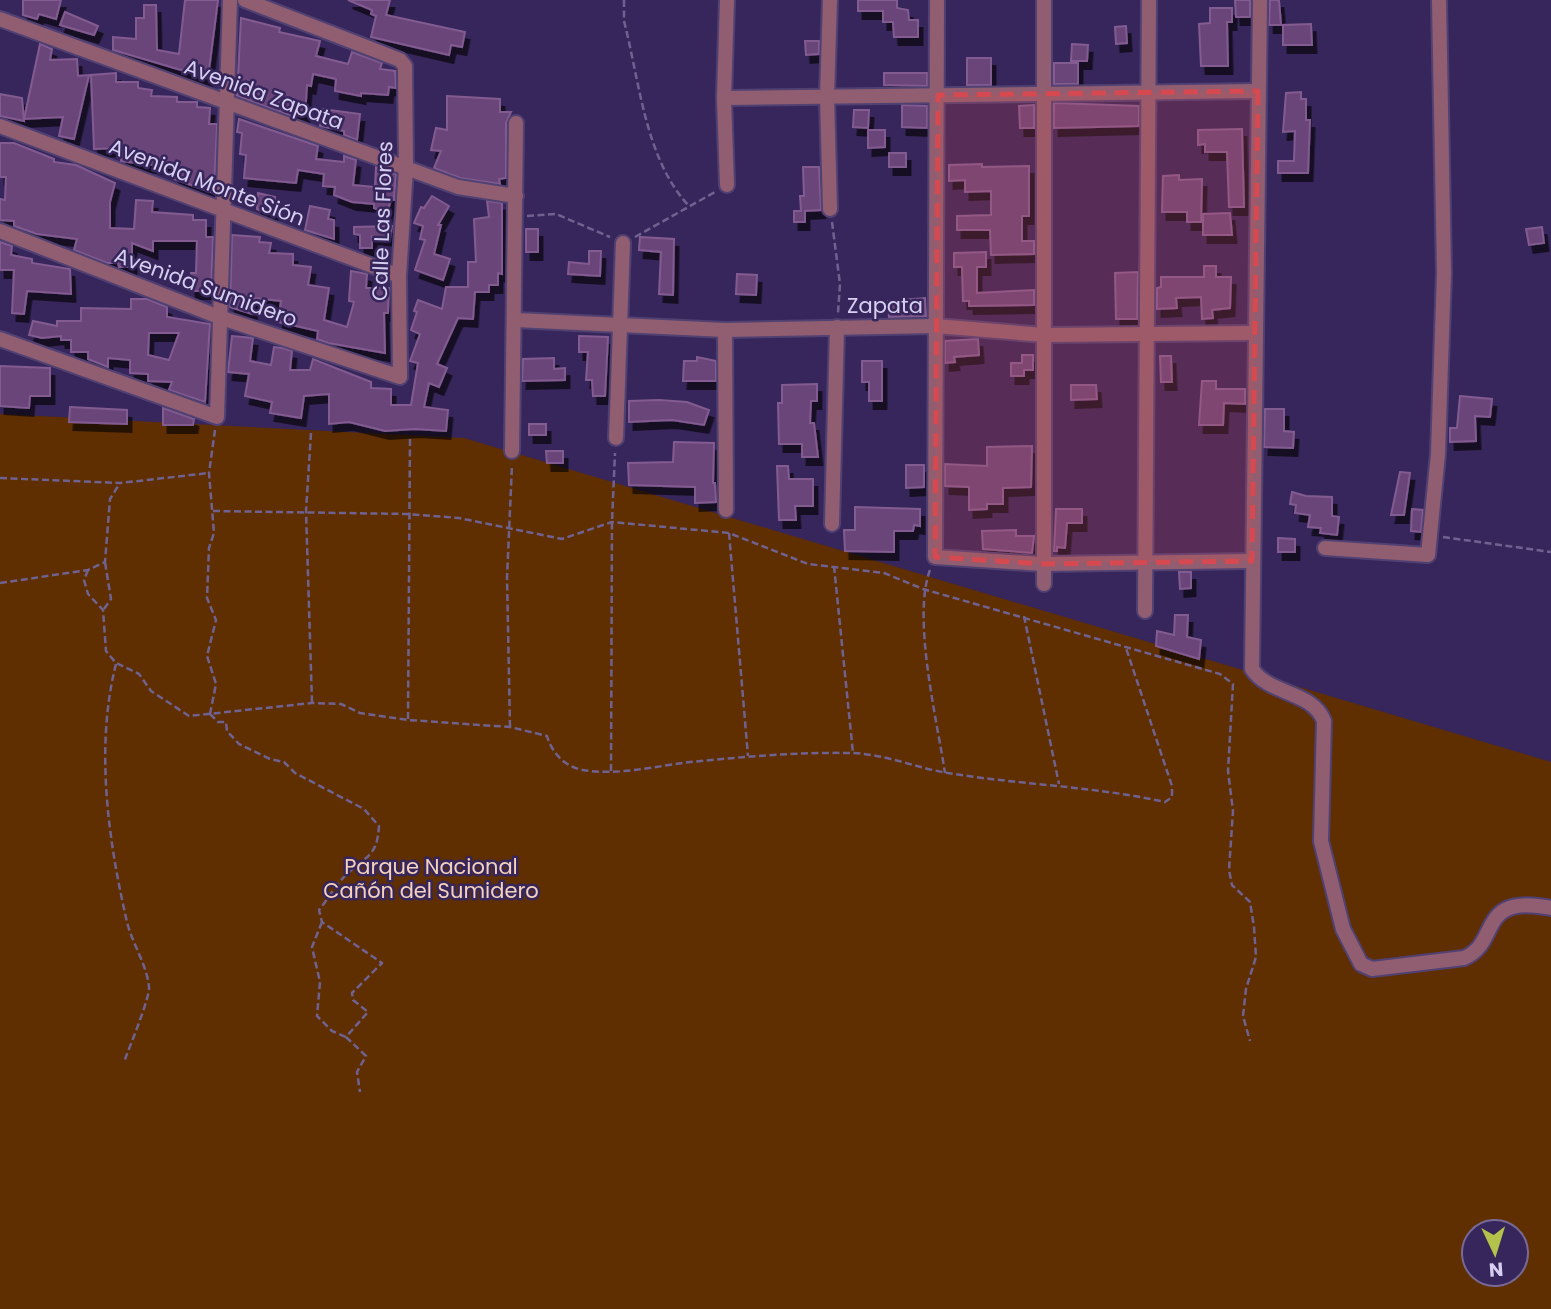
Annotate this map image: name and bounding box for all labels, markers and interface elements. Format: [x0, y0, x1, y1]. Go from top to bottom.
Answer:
street label: Avenida Zapata [180, 52, 348, 136]
street label: Avenida Monte Sión [105, 131, 309, 233]
street label: Calle Las Flores [365, 140, 399, 302]
street label: Avenida Sumidero [111, 240, 301, 334]
street label: Zapata [847, 291, 923, 320]
park label: Parque Nacional Cañón del Sumidero [323, 852, 539, 905]
north arrow [1460, 1218, 1530, 1288]
text: N [1488, 1255, 1504, 1283]

